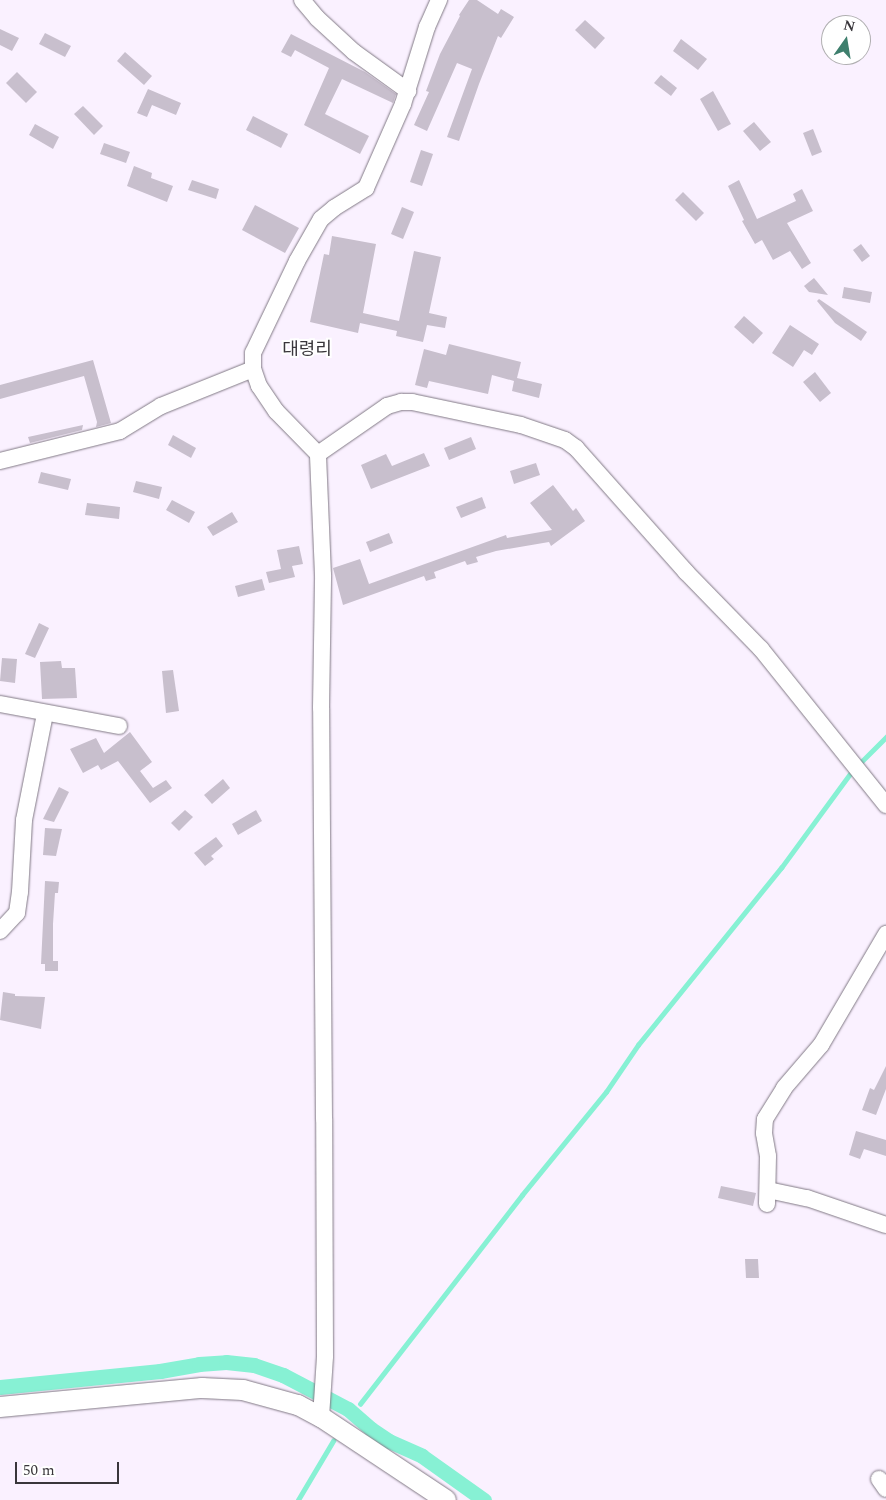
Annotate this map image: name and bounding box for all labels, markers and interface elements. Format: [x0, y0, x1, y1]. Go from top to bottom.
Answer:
text: N [841, 14, 857, 37]
north arrow [821, 15, 871, 65]
district label: 대령리 [282, 339, 332, 361]
scale bar [18, 1452, 121, 1484]
text: 50 m [23, 1459, 55, 1482]

